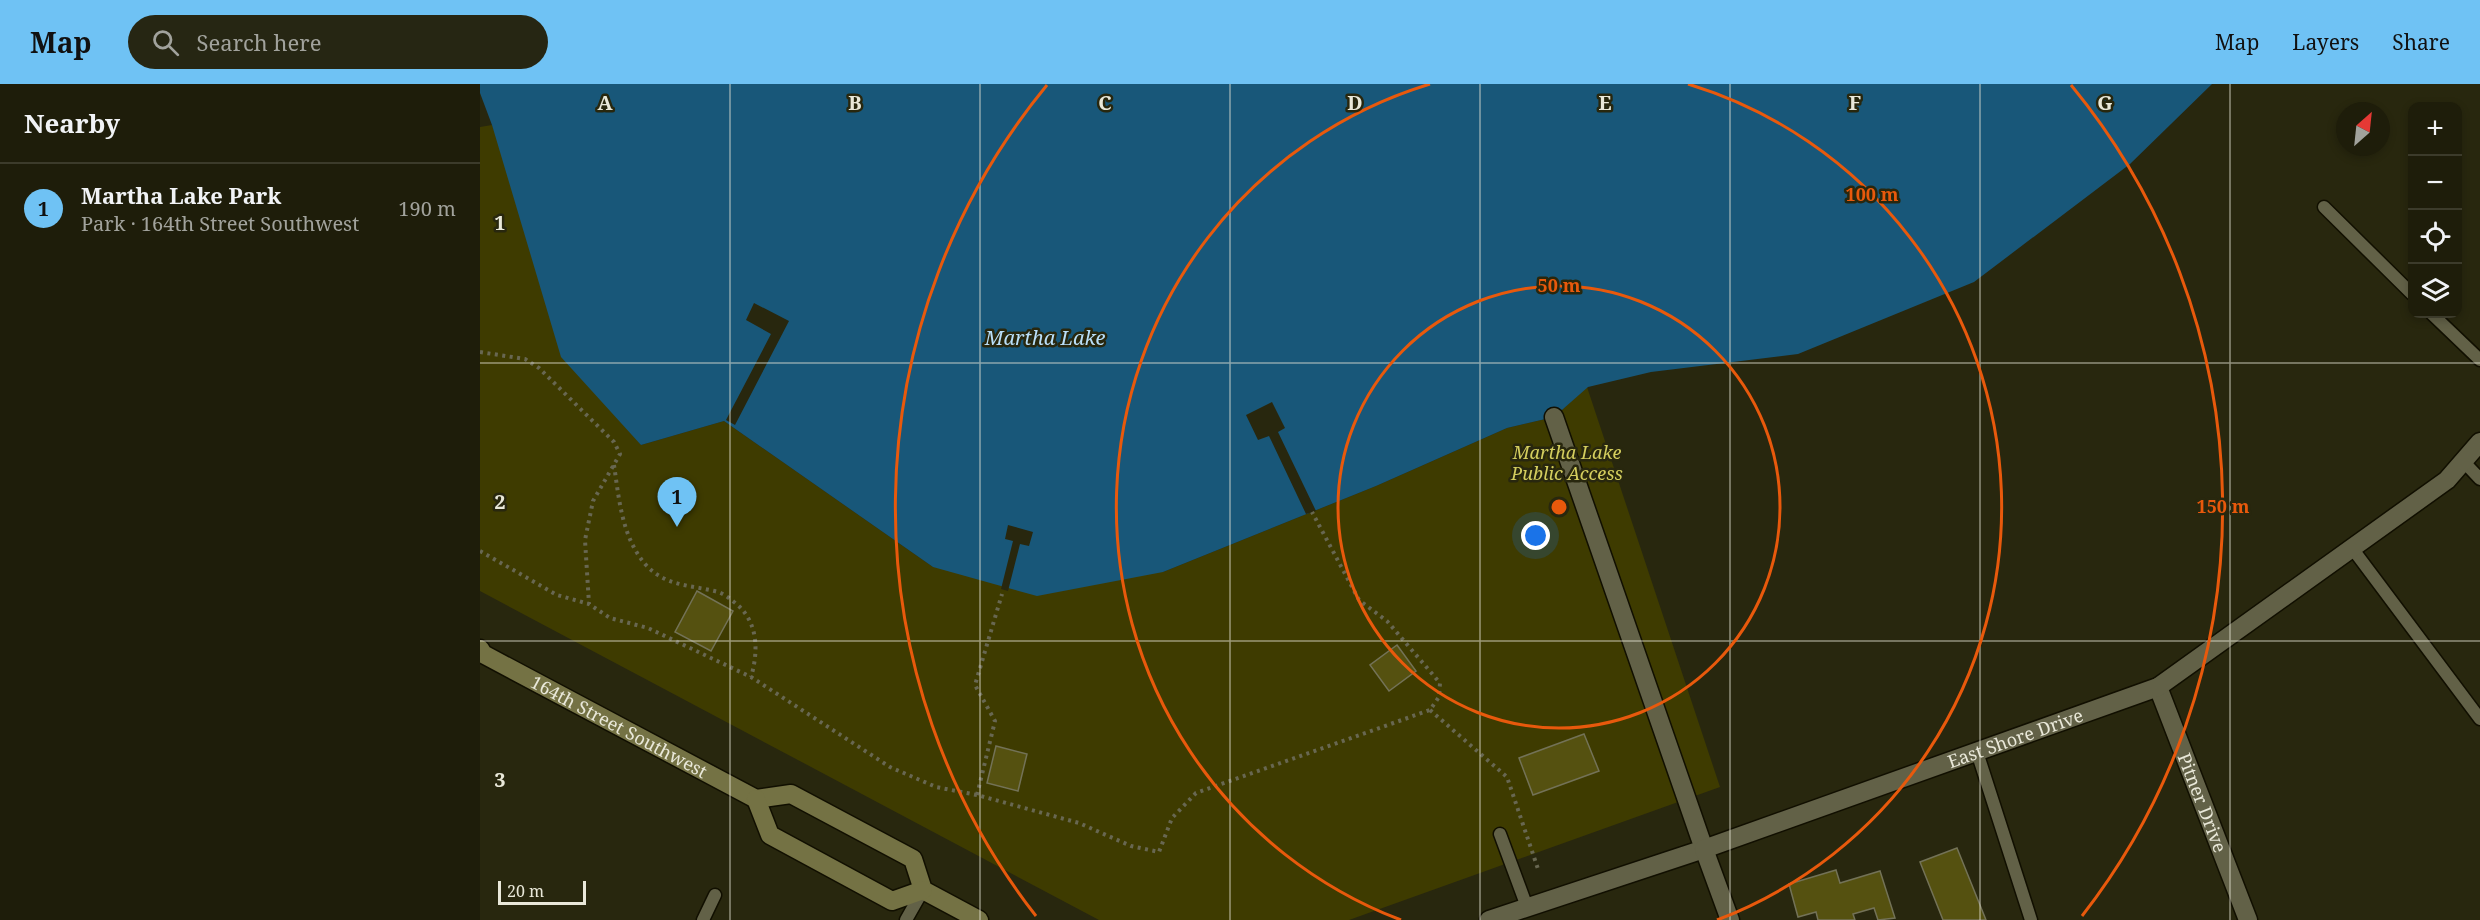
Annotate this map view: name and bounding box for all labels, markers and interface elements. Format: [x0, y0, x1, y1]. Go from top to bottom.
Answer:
search box [128, 15, 548, 69]
text: Map [30, 23, 92, 61]
icon: search [149, 26, 182, 59]
text: Search here [197, 27, 321, 57]
text: Map [2215, 28, 2259, 56]
text: Layers [2292, 28, 2359, 56]
text: Share [2392, 28, 2450, 56]
text: A [597, 89, 613, 116]
text: B [848, 89, 862, 116]
text: C [1098, 89, 1112, 116]
text: D [1347, 89, 1363, 116]
text: E [1598, 89, 1612, 116]
text: F [1849, 89, 1861, 116]
text: G [2097, 89, 2113, 116]
north arrow [2336, 102, 2390, 156]
map controls [2408, 102, 2462, 318]
button: + [2408, 102, 2462, 156]
text: Nearby [24, 105, 120, 141]
button: − [2408, 156, 2462, 210]
text: Martha Lake Park [81, 180, 281, 210]
text: 100 m [1846, 182, 1899, 206]
text: 1 [38, 195, 49, 222]
text: 190 m [398, 195, 456, 222]
text: 1 [494, 209, 506, 236]
text: Park · 164th Street Southwest [81, 210, 359, 237]
button: locate [2408, 210, 2462, 264]
button: layers [2408, 264, 2462, 318]
text: 50 m [1538, 273, 1581, 297]
water label: Martha Lake [984, 324, 1105, 351]
park label: Martha Lake Public Access [1510, 440, 1623, 485]
pin: 1 [658, 478, 696, 527]
text: 2 [494, 488, 506, 515]
text: 150 m [2197, 494, 2250, 518]
centre of rings [1549, 497, 1569, 517]
your location [1521, 521, 1550, 550]
street label: 164th Street Southwest [527, 670, 712, 783]
street label: East Shore Drive [1944, 703, 2086, 773]
street label: Pitner Drive [2173, 749, 2233, 856]
text: 3 [494, 766, 506, 793]
scale bar [498, 878, 586, 906]
text: 20 m [507, 880, 544, 902]

